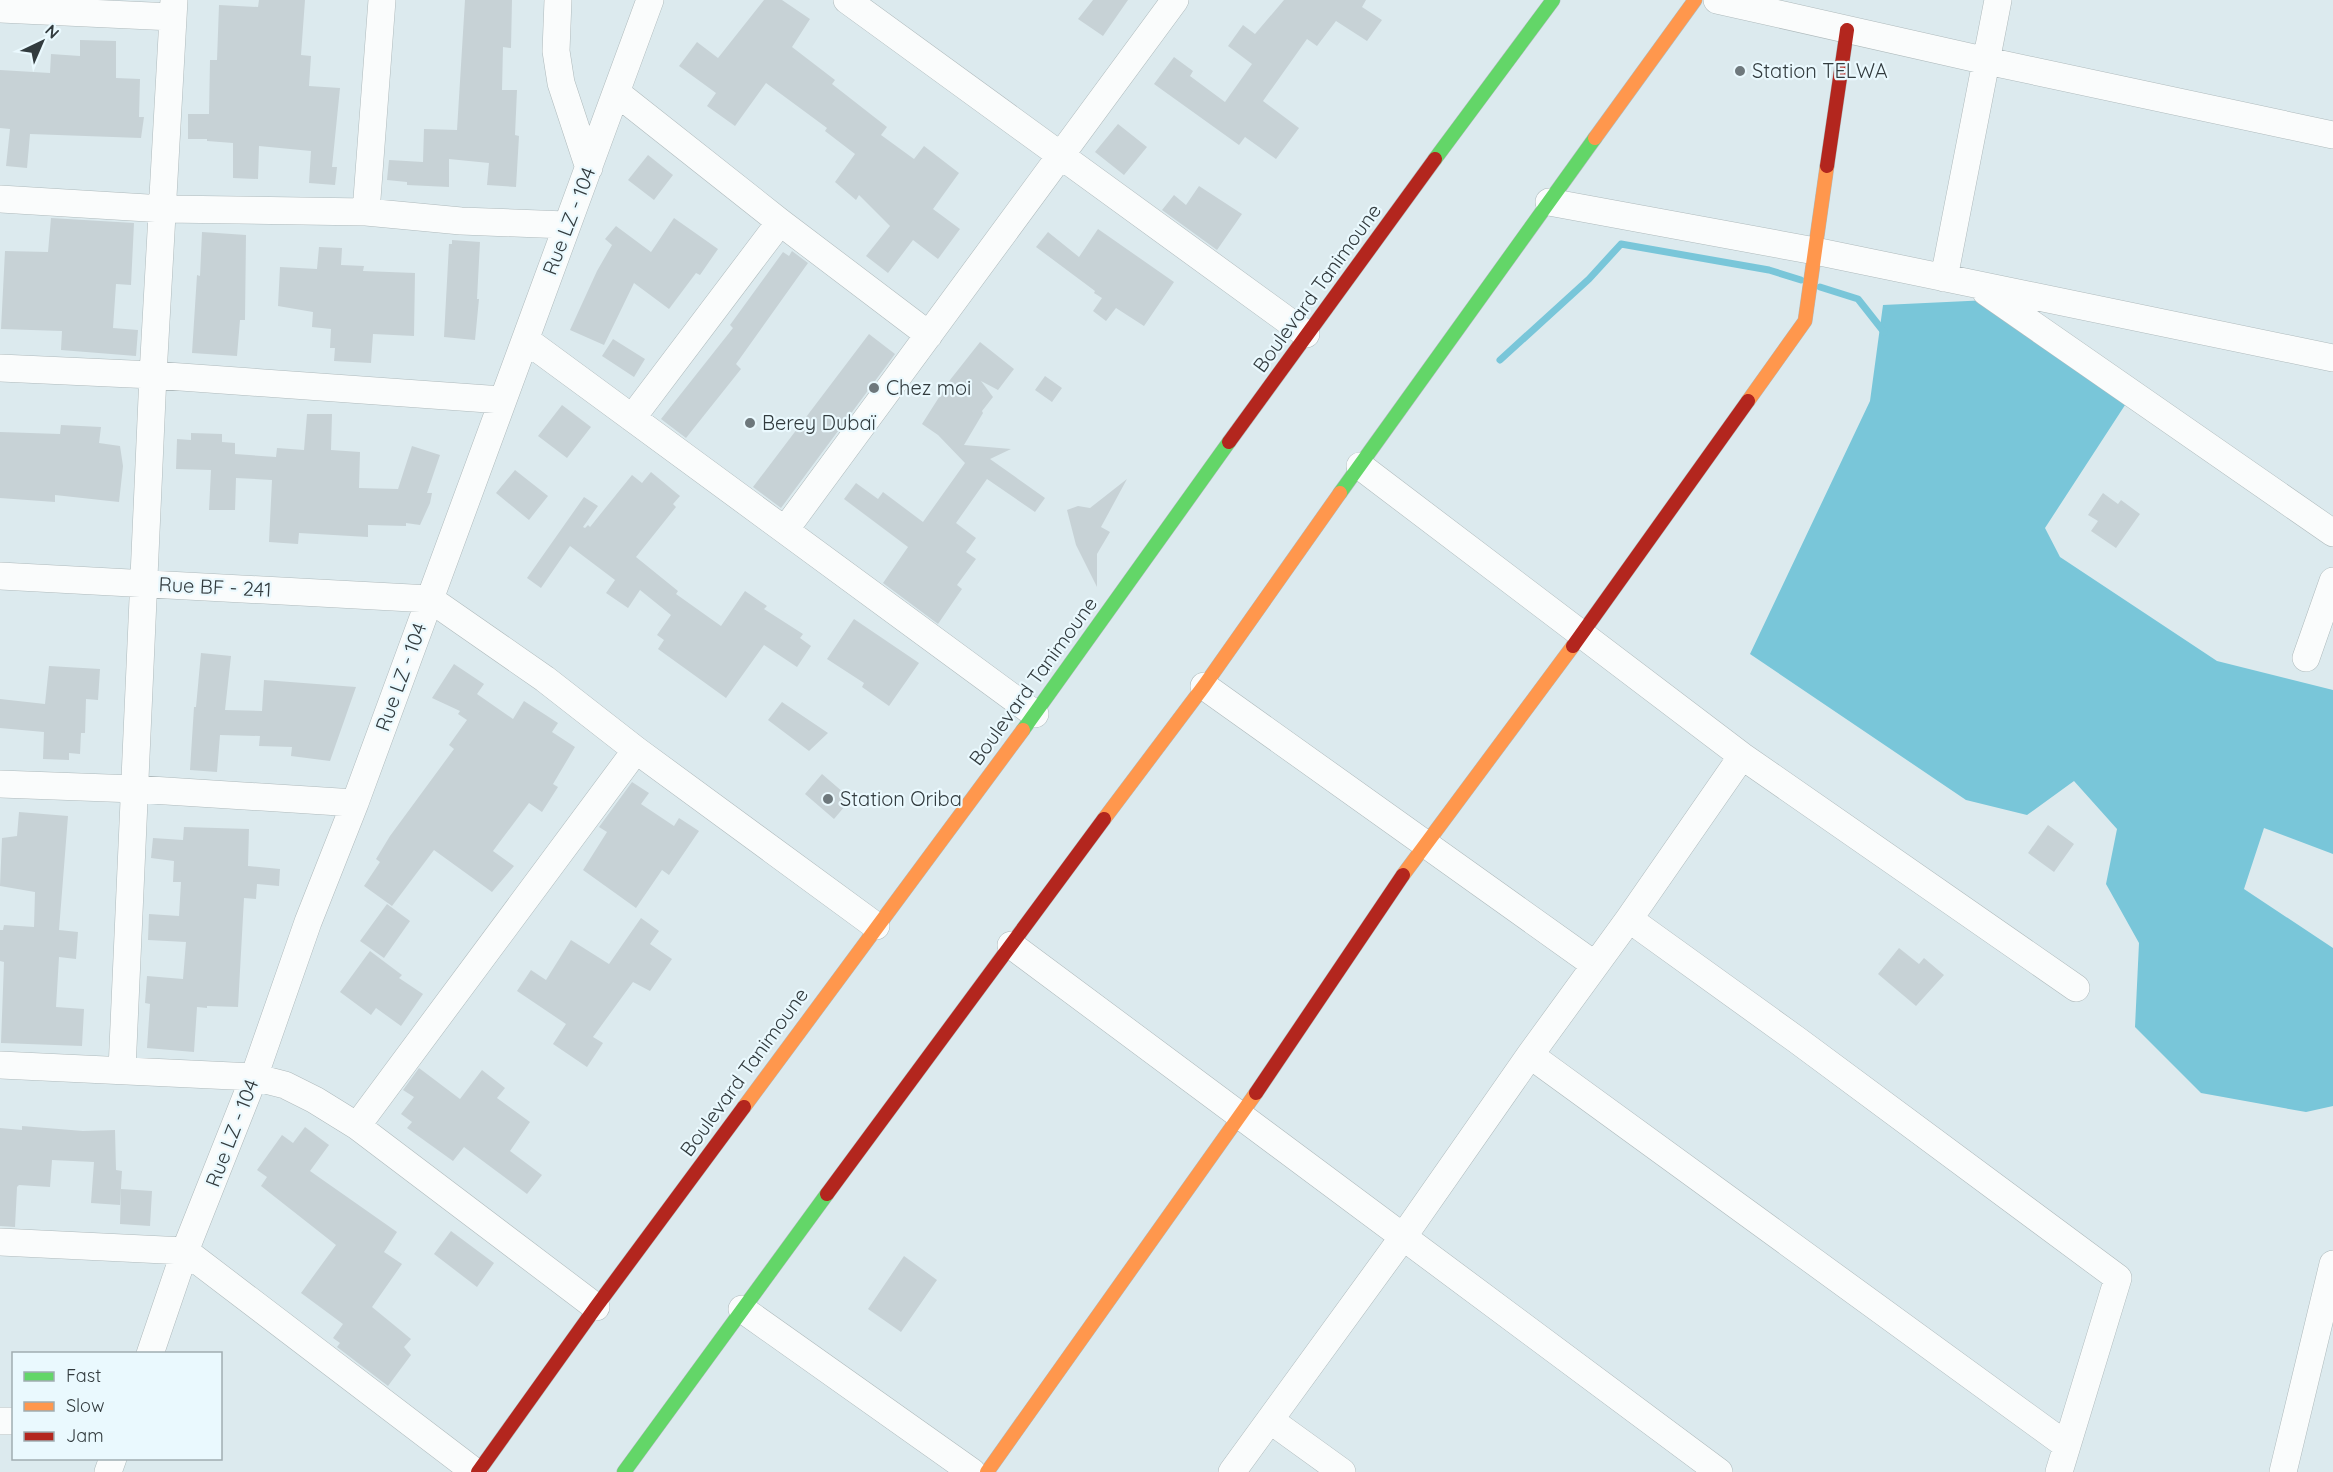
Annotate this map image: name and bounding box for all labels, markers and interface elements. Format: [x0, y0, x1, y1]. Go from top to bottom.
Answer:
north arrow [12, 12, 72, 72]
text: N [41, 20, 64, 42]
place label: Station TELWA [1752, 58, 1888, 83]
marker: Station TELWA [1733, 64, 1747, 78]
street label: Rue LZ - 104 [537, 163, 601, 278]
street label: Boulevard Tanimoune [1247, 199, 1386, 377]
place label: Chez moi [886, 375, 971, 400]
marker: Chez moi [867, 381, 881, 395]
place label: Berey Dubaï [762, 410, 877, 435]
marker: Berey Dubaï [743, 416, 757, 430]
street label: Rue BF - 241 [158, 571, 272, 602]
street label: Boulevard Tanimoune [963, 592, 1102, 770]
street label: Rue LZ - 104 [369, 619, 432, 734]
place label: Station Oriba [840, 786, 962, 811]
marker: Station Oriba [821, 792, 835, 806]
street label: Boulevard Tanimoune [674, 983, 813, 1161]
street label: Rue LZ - 104 [200, 1075, 264, 1190]
legend [12, 1352, 222, 1460]
text: Fast [66, 1364, 101, 1387]
text: Slow [66, 1394, 104, 1417]
text: Jam [66, 1424, 104, 1447]

